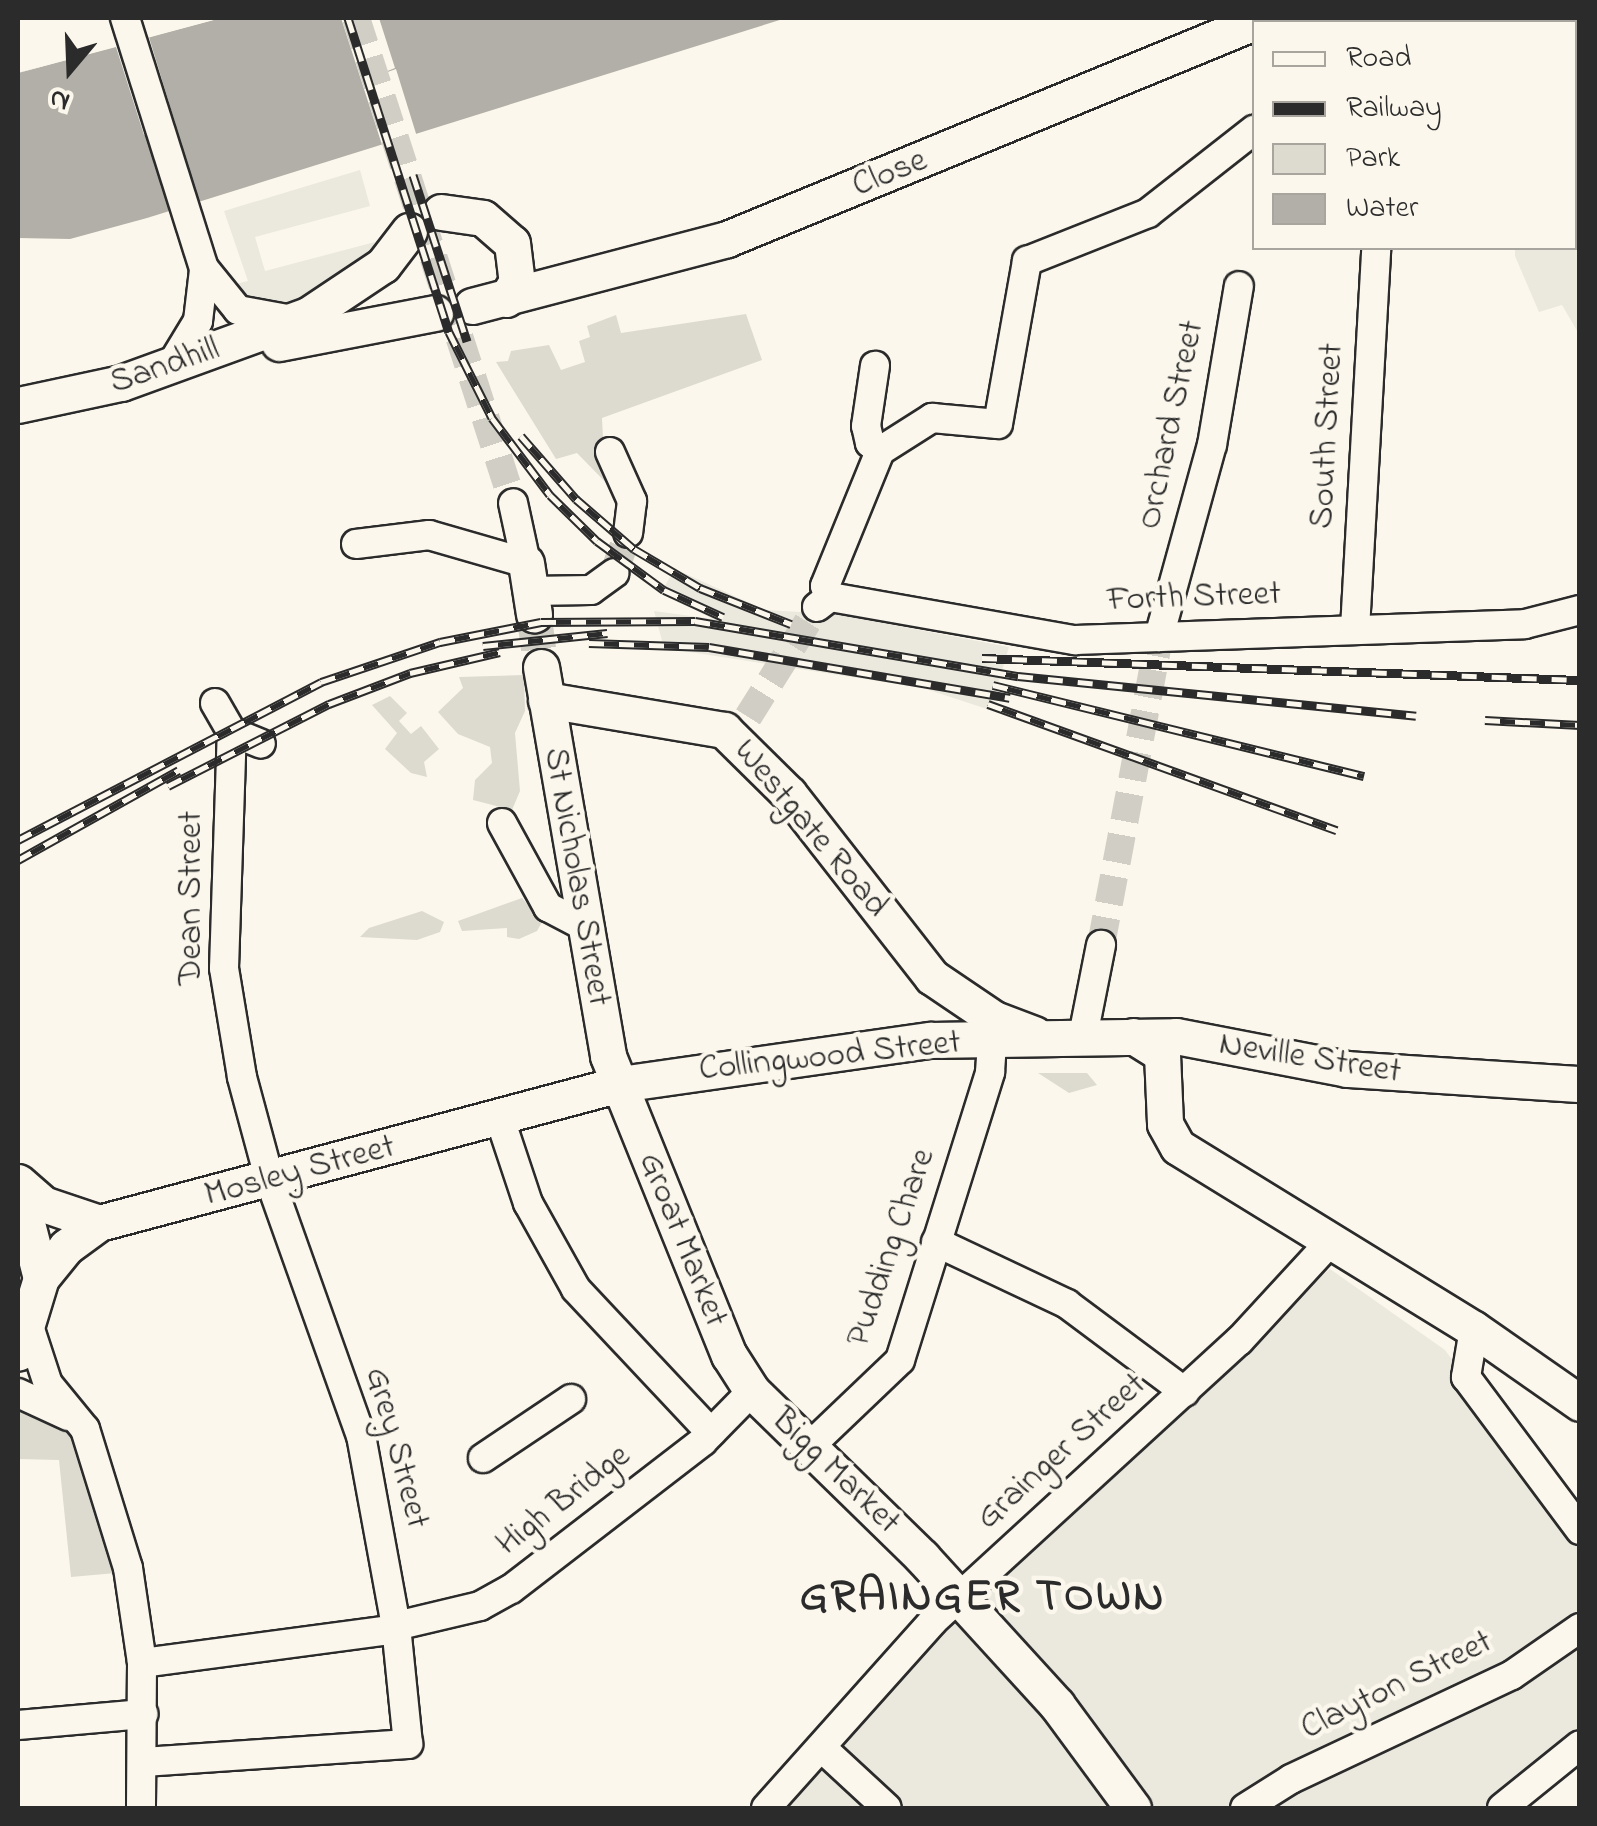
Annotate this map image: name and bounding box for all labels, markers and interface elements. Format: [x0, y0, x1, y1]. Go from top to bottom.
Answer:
north arrow [20, 20, 120, 120]
legend [1252, 20, 1577, 250]
text: Road [1346, 37, 1411, 81]
text: N [44, 76, 76, 121]
text: Railway [1346, 87, 1442, 131]
text: Park [1346, 137, 1400, 181]
street label: Close [847, 140, 933, 208]
text: Water [1346, 187, 1418, 231]
street label: Orchard Street [1129, 317, 1215, 533]
street label: Sandhill [105, 329, 225, 405]
street label: South Street [1302, 342, 1354, 530]
street label: Forth Street [1106, 574, 1282, 622]
street label: Westgate Road [723, 731, 897, 927]
street label: St Nicholas Street [533, 744, 619, 1010]
street label: Dean Street [171, 811, 213, 985]
street label: Collingwood Street [697, 1022, 963, 1092]
street label: Neville Street [1216, 1024, 1404, 1094]
street label: Mosley Street [200, 1126, 400, 1218]
street label: Pudding Chare [838, 1143, 946, 1353]
street label: Groat Market [628, 1147, 736, 1333]
street label: Grey Street [354, 1363, 438, 1533]
street label: Grainger Street [968, 1365, 1156, 1539]
street label: Bigg Market [761, 1400, 909, 1544]
street label: High Bridge [489, 1436, 639, 1566]
district label: GRAINGER TOWN [800, 1572, 1166, 1626]
street label: Clayton Street [1294, 1622, 1500, 1750]

